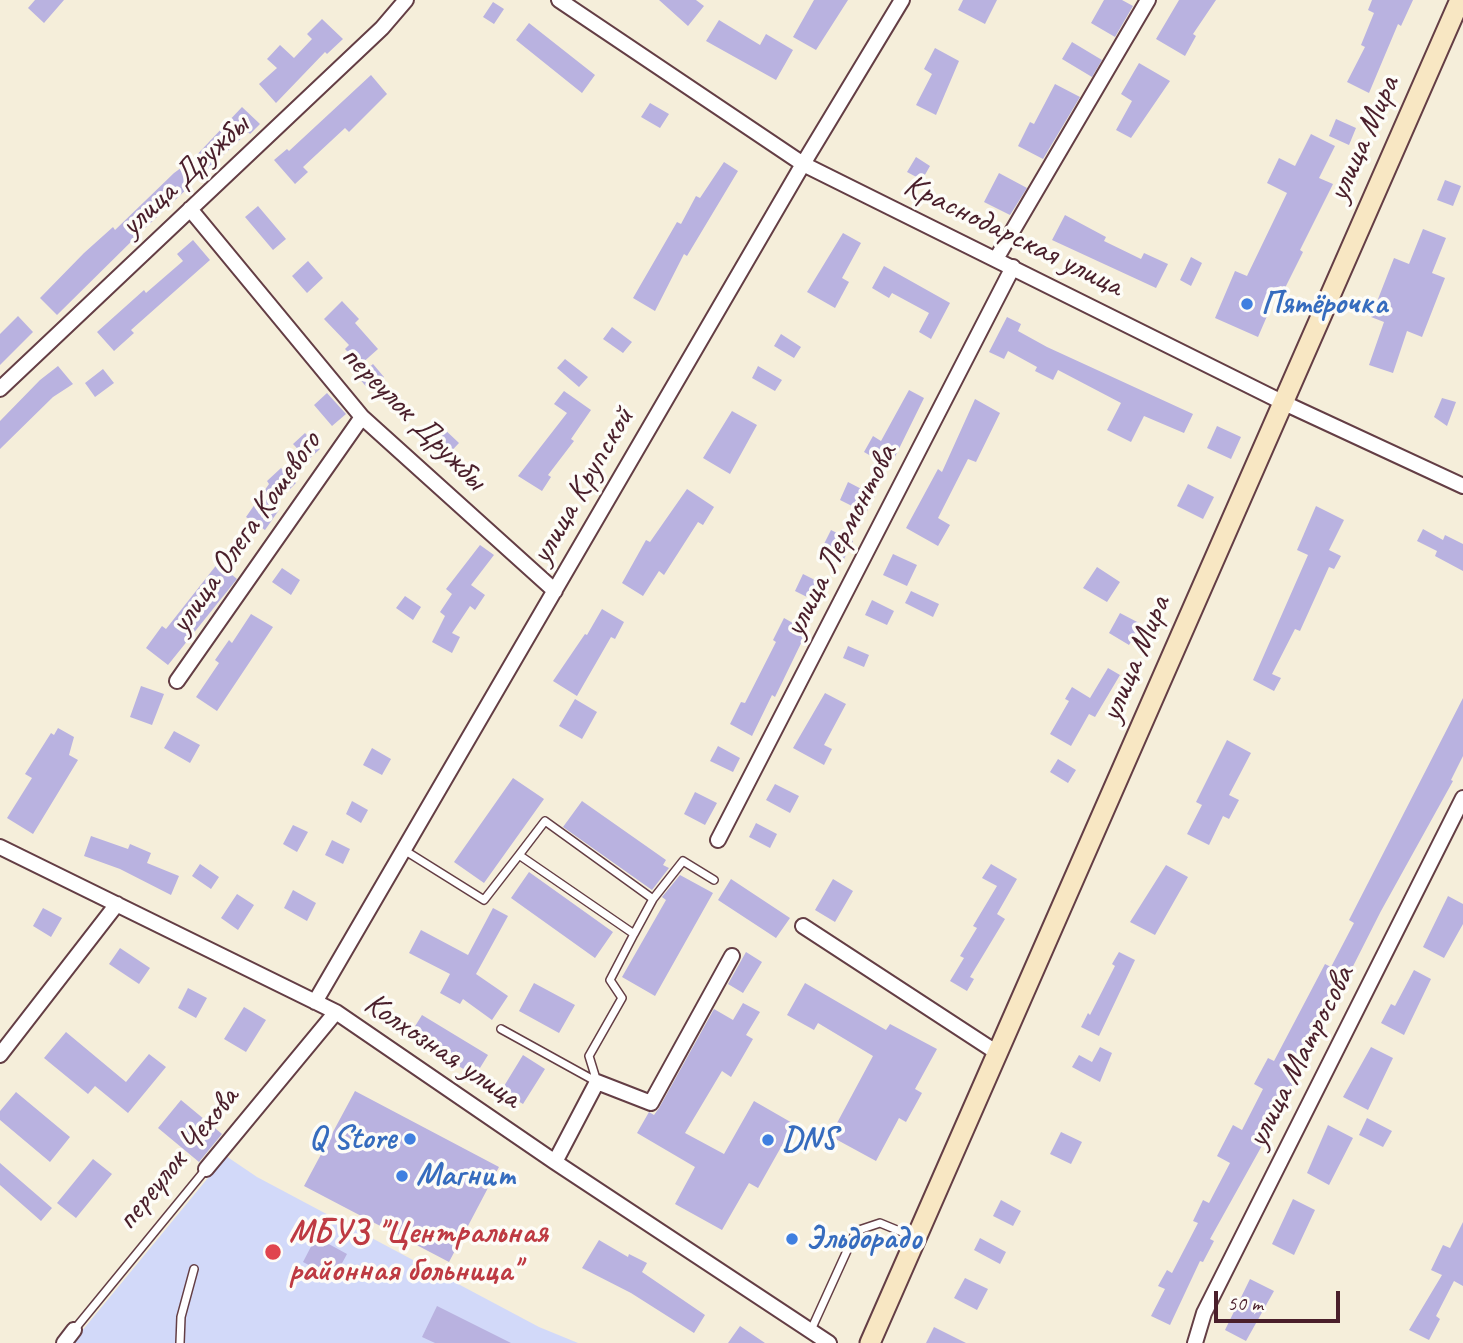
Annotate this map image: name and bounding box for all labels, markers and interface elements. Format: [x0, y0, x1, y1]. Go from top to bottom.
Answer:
street label: улица Мира [1319, 70, 1409, 208]
street label: улица Дружбы [112, 106, 258, 246]
street label: Краснодарская улица [897, 166, 1129, 306]
place label: Пятёрочка [1261, 284, 1387, 324]
marker: Пятёрочка [1239, 296, 1255, 312]
street label: переулок Дружбы [332, 337, 494, 499]
street label: улица Крупской [522, 401, 644, 571]
street label: улица Олега Кошевого [162, 424, 330, 642]
street label: улица Лермонтова [776, 438, 906, 644]
street label: улица Мира [1092, 590, 1180, 728]
street label: улица Матросова [1238, 959, 1364, 1155]
street label: Колхозная улица [356, 984, 528, 1118]
street label: переулок Чехова [108, 1079, 248, 1239]
place label: Q Store [309, 1119, 396, 1159]
place label: DNS [782, 1120, 837, 1160]
marker: Q Store [402, 1131, 418, 1147]
marker: DNS [760, 1132, 776, 1148]
place label: Магнит [416, 1156, 516, 1196]
marker: Магнит [394, 1168, 410, 1184]
place label: МБУЗ "Центральная районная больница" [289, 1213, 548, 1291]
place label: Эльдорадо [806, 1219, 922, 1259]
marker: Эльдорадо [784, 1231, 800, 1247]
marker: МБУЗ "Центральная районная больница" [263, 1242, 283, 1262]
scale bar [1218, 1276, 1344, 1320]
text: 50 m [1227, 1290, 1263, 1316]

